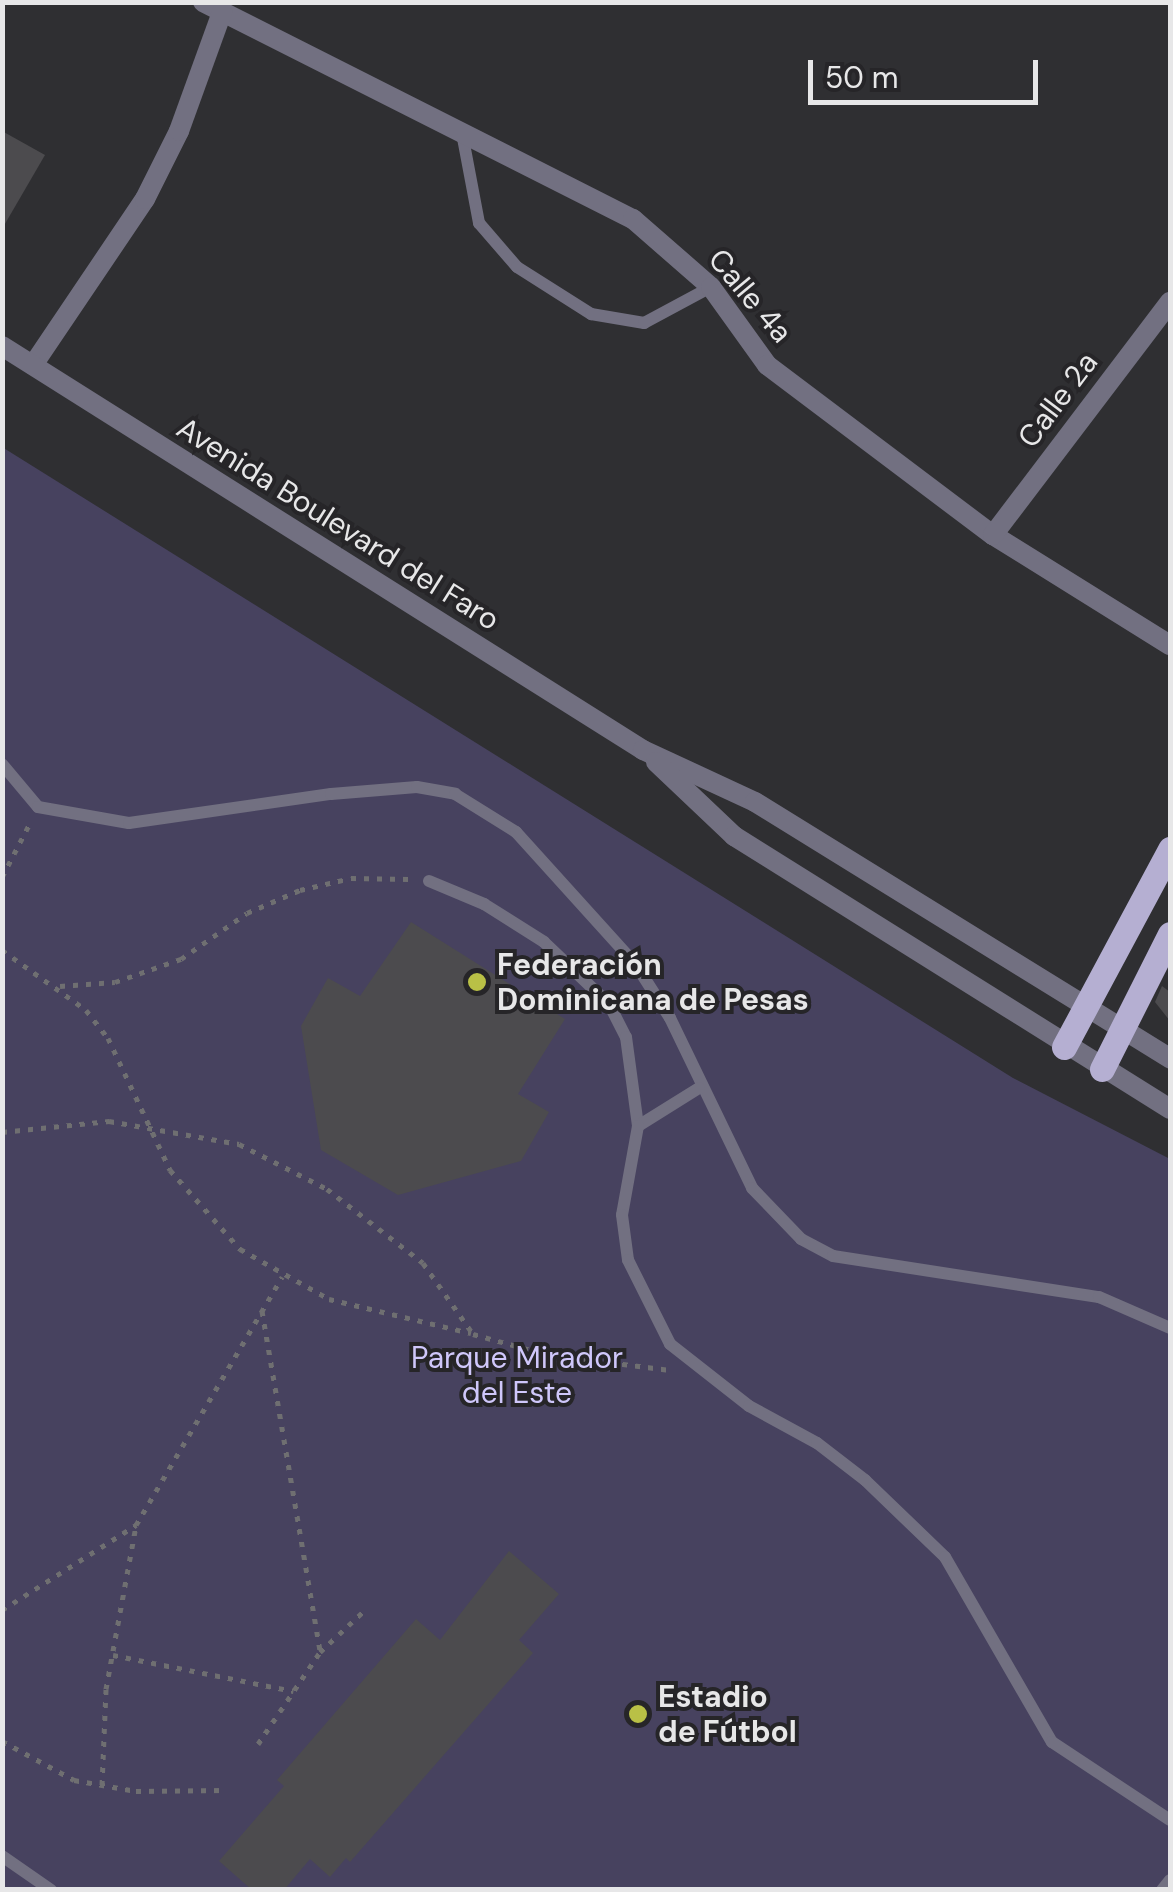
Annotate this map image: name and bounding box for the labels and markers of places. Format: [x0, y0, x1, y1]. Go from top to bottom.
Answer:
place label: Federación Dominicana de Pesas [497, 947, 809, 1018]
marker: Federación Dominicana de Pesas [466, 971, 488, 993]
place label: Estadio de Fútbol [658, 1679, 797, 1750]
marker: Estadio de Fútbol [627, 1703, 649, 1725]

